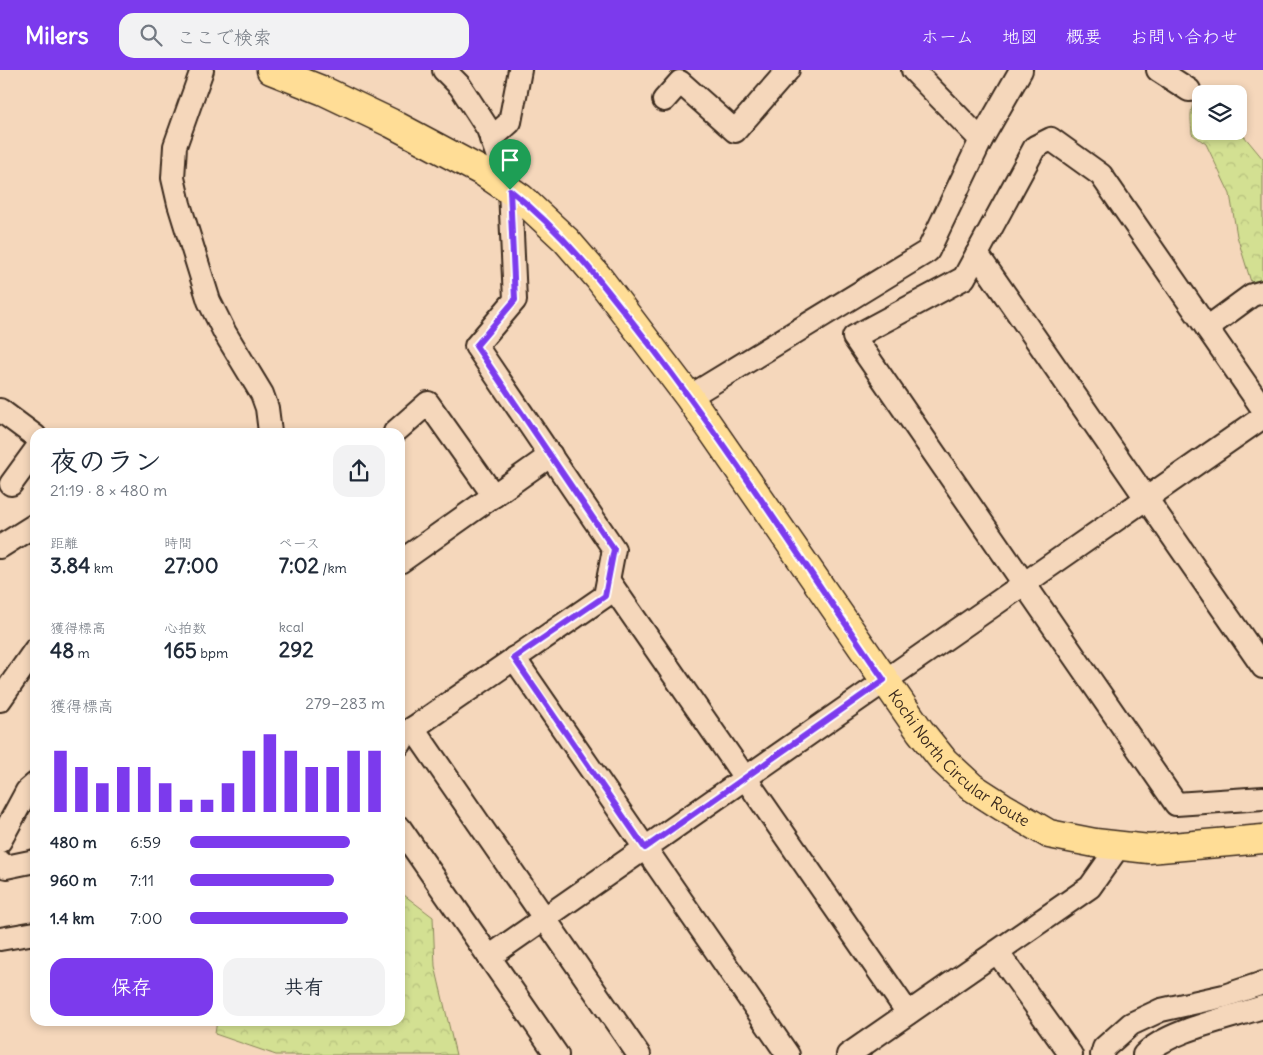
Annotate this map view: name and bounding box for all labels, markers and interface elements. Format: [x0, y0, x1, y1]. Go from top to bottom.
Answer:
search box [119, 13, 469, 58]
text: Milers [25, 20, 89, 50]
icon: search [137, 21, 165, 49]
text: ここで検索 [177, 25, 272, 49]
text: ホーム [921, 25, 974, 48]
text: 地図 [1002, 25, 1038, 48]
text: 概要 [1066, 25, 1102, 48]
text: お問い合わせ [1130, 25, 1238, 48]
map controls [1192, 85, 1247, 140]
button: layers [1192, 85, 1247, 140]
pin [489, 139, 531, 190]
icon: arrive [496, 146, 524, 174]
text: 夜のラン [50, 443, 162, 479]
button: share [333, 445, 385, 497]
text: 21:19 · 8 × 480 m [50, 480, 167, 500]
text: 距離 [50, 534, 78, 552]
text: 時間 [164, 534, 192, 552]
text: ペース [279, 534, 320, 552]
text: 3.84 [50, 552, 91, 579]
text: 27:00 [164, 552, 219, 579]
text: 7:02 [279, 552, 319, 579]
text: km [91, 559, 113, 577]
text: /km [319, 559, 347, 577]
text: kcal [279, 618, 304, 636]
text: 獲得標高 [50, 619, 106, 637]
text: 心拍数 [164, 619, 206, 637]
text: 292 [279, 636, 314, 663]
text: 48 [50, 637, 74, 664]
text: 165 [164, 637, 197, 664]
text: m [74, 644, 90, 662]
text: bpm [197, 644, 228, 662]
street label: Kochi North Circular Route [884, 685, 1034, 831]
text: 279–283 m [305, 693, 385, 713]
text: 獲得標高 [50, 696, 114, 716]
text: 480 m [50, 832, 97, 852]
text: 6:59 [130, 832, 161, 852]
text: 960 m [50, 870, 97, 890]
text: 7:11 [130, 870, 154, 890]
text: 1.4 km [50, 908, 95, 928]
text: 7:00 [130, 908, 163, 928]
button: 保存 [50, 958, 213, 1016]
button: 共有 [223, 958, 385, 1016]

